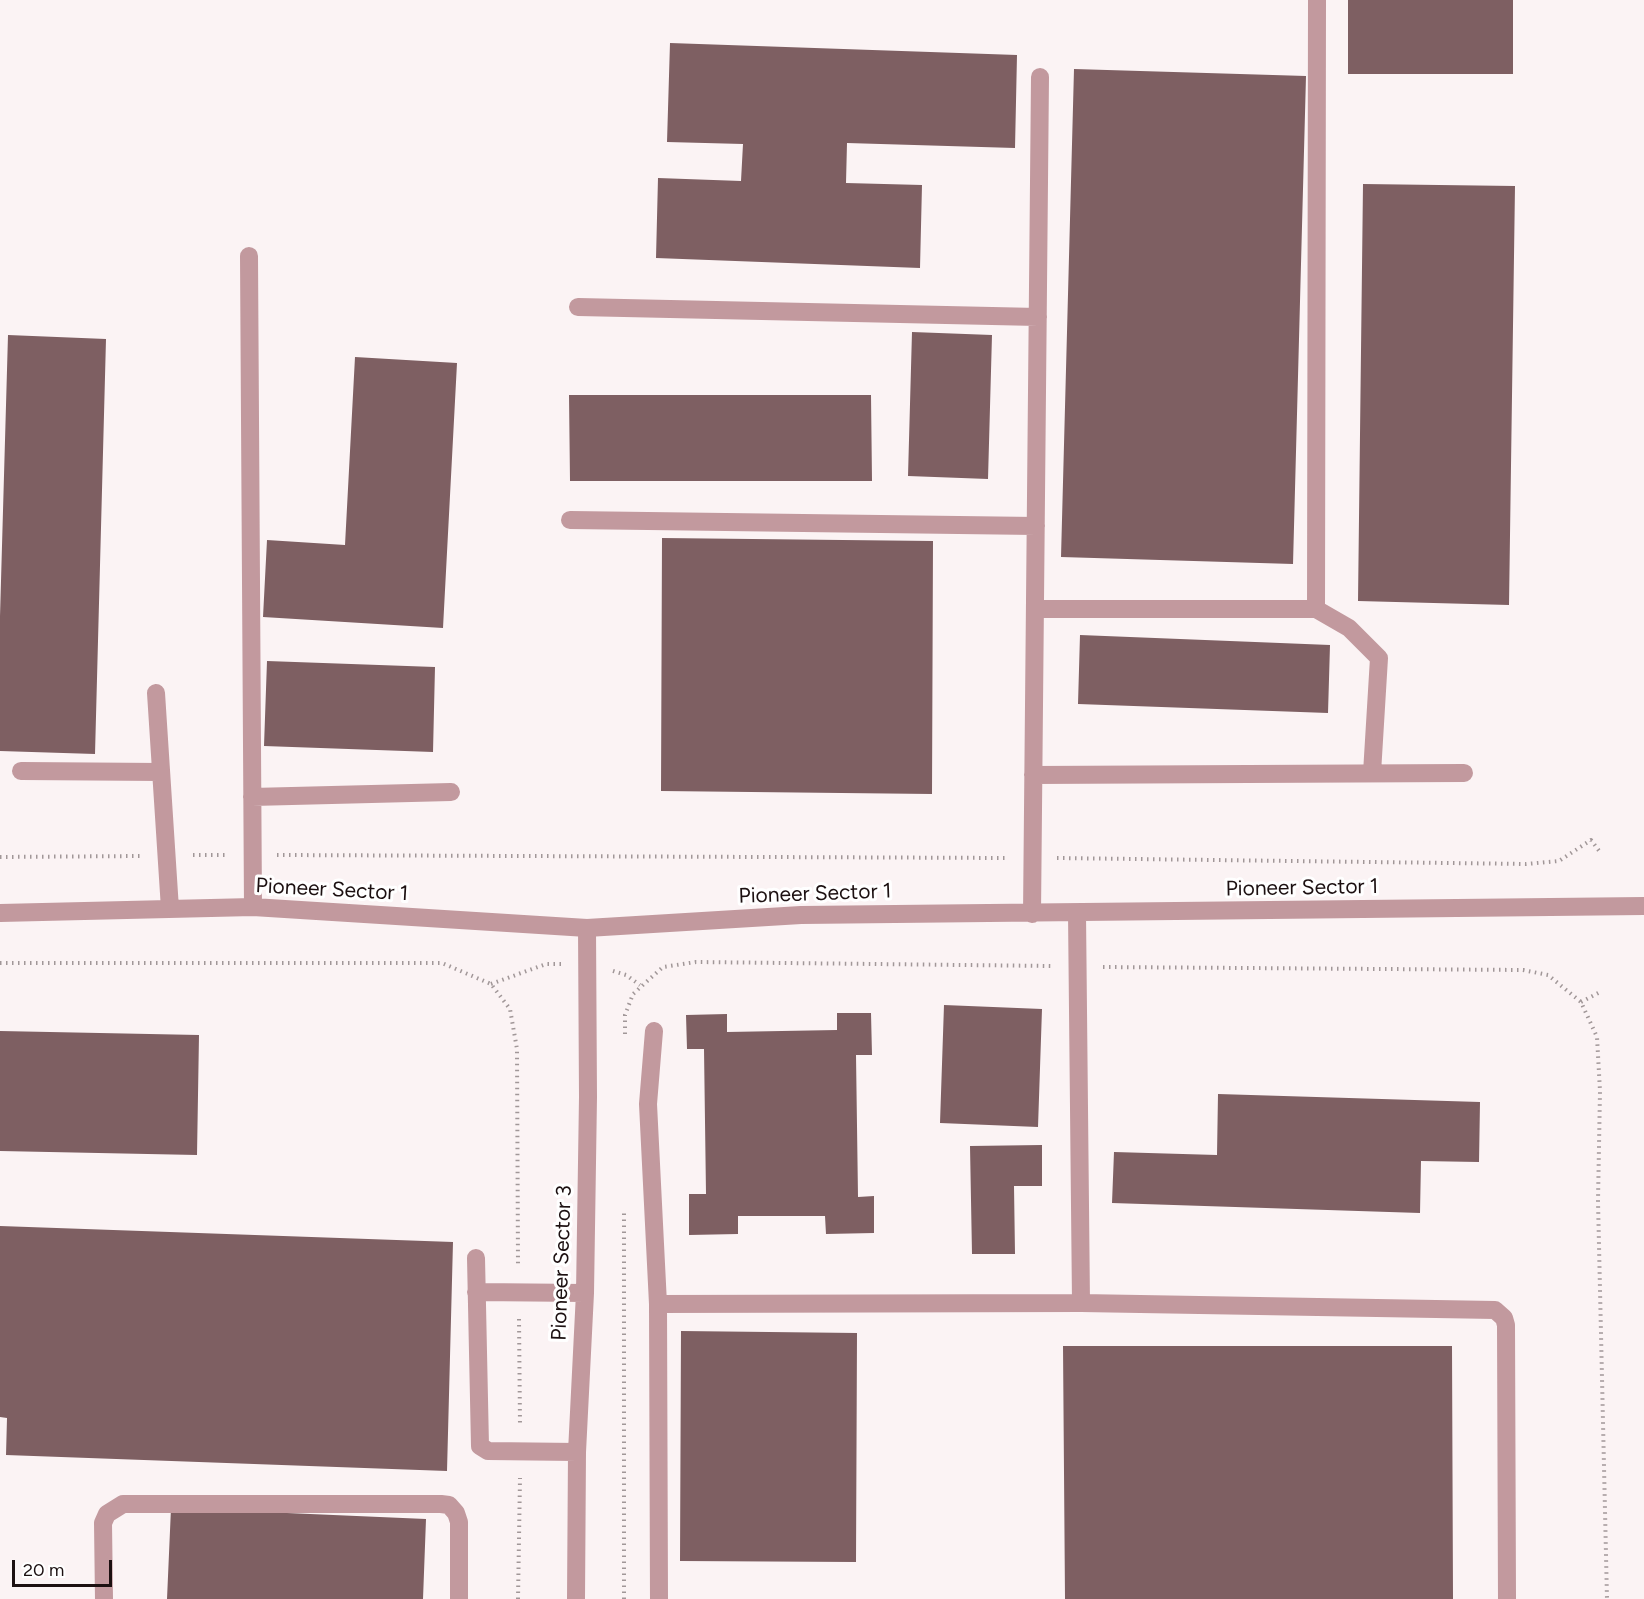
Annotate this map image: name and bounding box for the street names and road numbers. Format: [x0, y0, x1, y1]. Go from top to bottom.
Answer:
street label: Pioneer Sector 1 [255, 873, 409, 907]
street label: Pioneer Sector 1 [1225, 874, 1379, 902]
street label: Pioneer Sector 1 [738, 879, 892, 909]
street label: Pioneer Sector 3 [547, 1185, 577, 1341]

